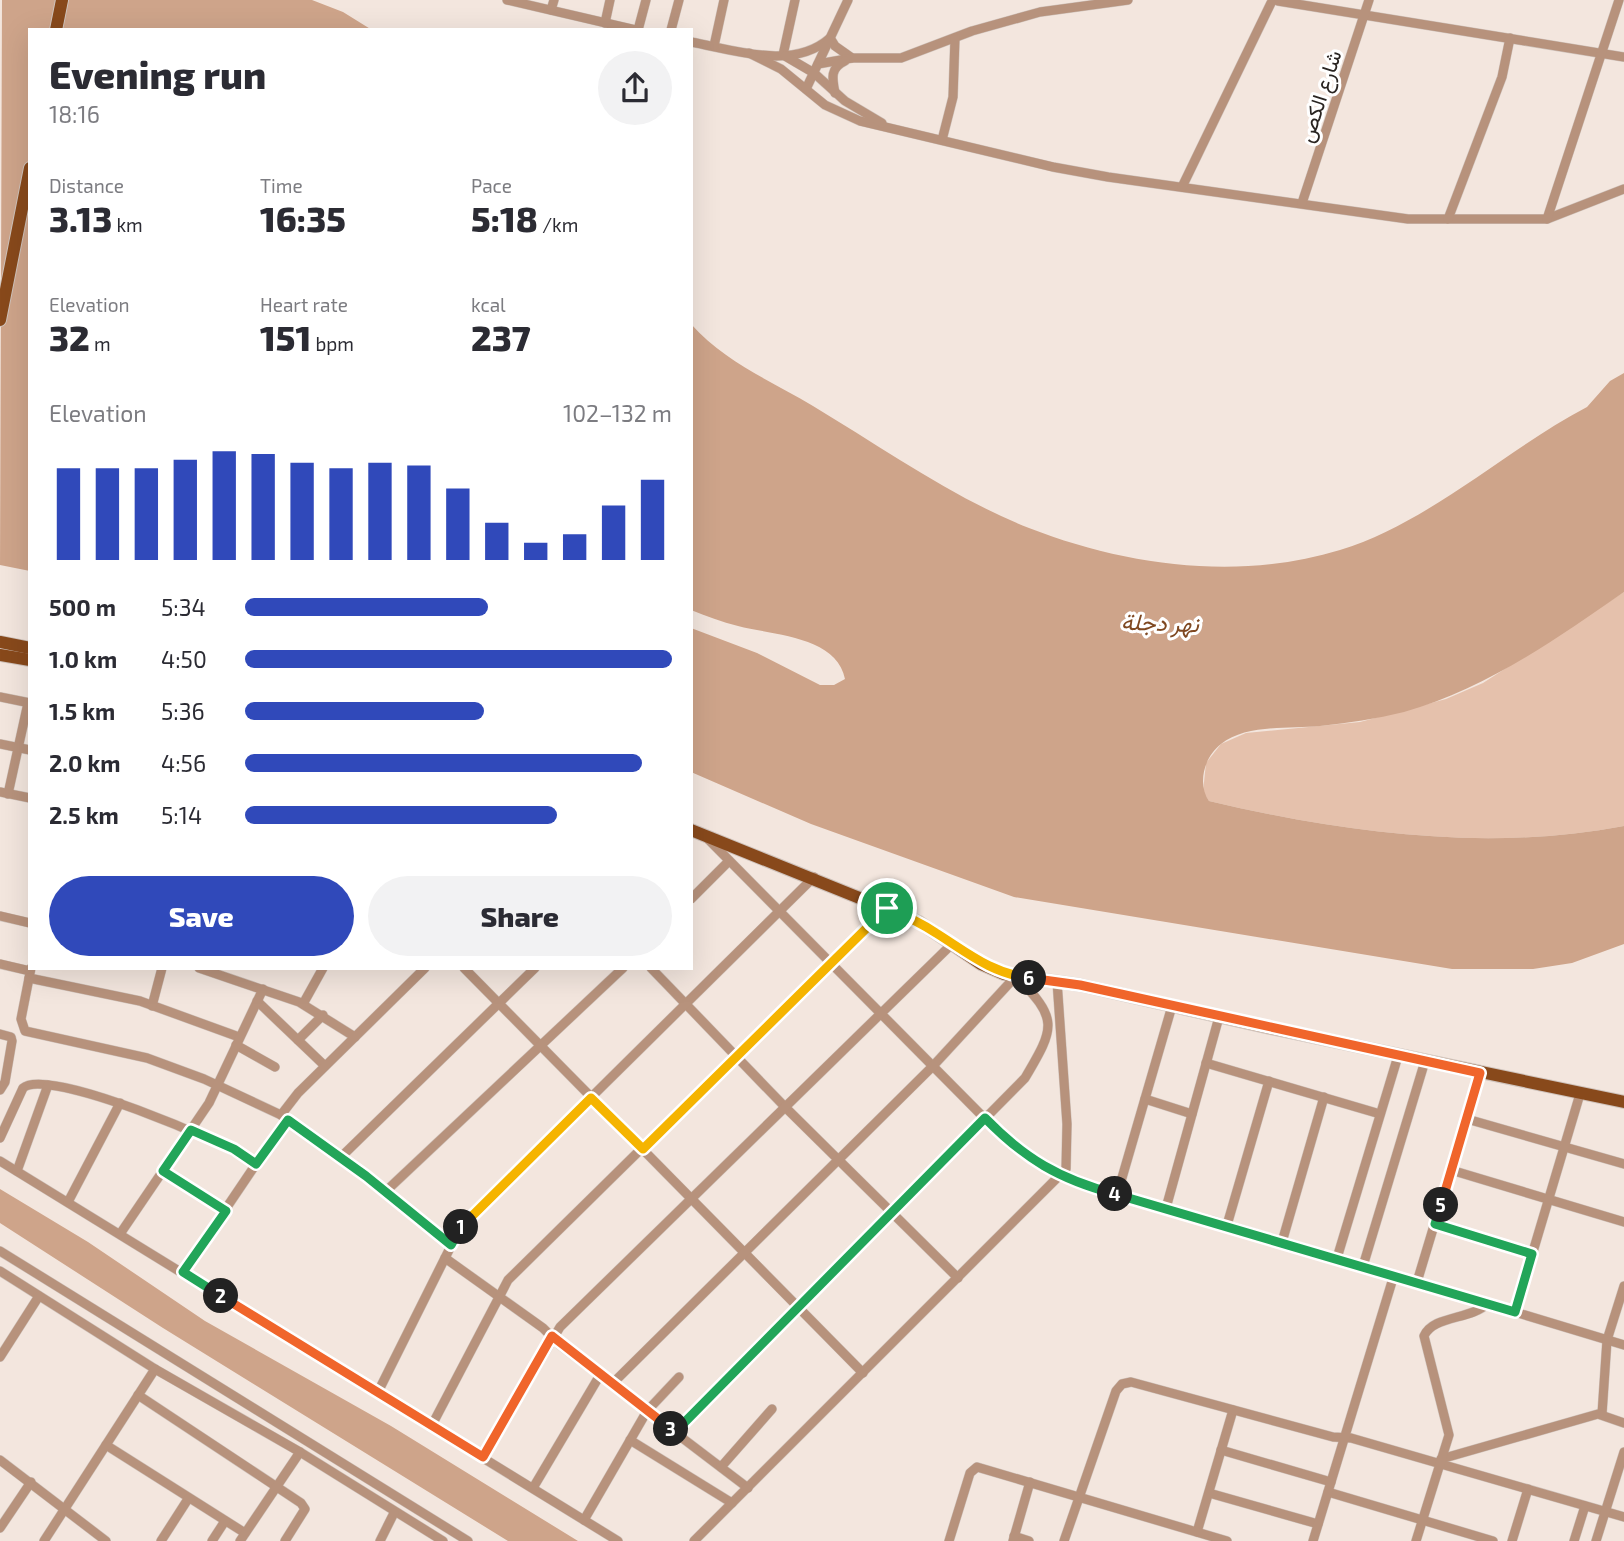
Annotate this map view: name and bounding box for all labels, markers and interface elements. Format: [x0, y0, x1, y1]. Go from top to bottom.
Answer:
street label: شارع الكص [1292, 47, 1348, 146]
text: Evening run [49, 51, 266, 97]
button: share [598, 51, 672, 125]
text: 18:16 [49, 100, 100, 128]
text: Distance [49, 174, 124, 197]
text: Time [260, 174, 303, 197]
text: Pace [471, 174, 512, 197]
text: 3.13 [49, 197, 112, 239]
text: 16:35 [260, 197, 346, 239]
text: 5:18 [471, 197, 538, 239]
text: km [112, 213, 143, 236]
text: /km [538, 213, 578, 236]
text: Elevation [49, 293, 130, 316]
text: Heart rate [260, 293, 348, 316]
text: kcal [471, 293, 506, 316]
text: 32 [49, 316, 90, 358]
text: 151 [260, 316, 311, 358]
text: 237 [471, 316, 531, 358]
text: m [90, 332, 111, 355]
text: bpm [311, 332, 354, 355]
text: Elevation [49, 399, 147, 427]
text: 102–132 m [563, 399, 672, 427]
text: 500 m [49, 593, 116, 621]
text: 5:34 [161, 593, 206, 621]
water label: نهر دجلة [1121, 607, 1201, 639]
text: 1.0 km [49, 645, 117, 673]
text: 4:50 [161, 645, 207, 673]
text: 1.5 km [49, 697, 115, 725]
text: 5:36 [161, 697, 205, 725]
text: 2.0 km [49, 749, 121, 777]
text: 4:56 [161, 749, 206, 777]
text: 2.5 km [49, 801, 119, 829]
text: 5:14 [161, 801, 202, 829]
button: Save [49, 876, 354, 956]
button: Share [368, 876, 672, 956]
pin [857, 878, 917, 938]
icon: arrive [868, 889, 906, 927]
pin: 6 [1012, 960, 1046, 996]
text: 6 [1023, 966, 1034, 989]
pin: 4 [1098, 1176, 1132, 1212]
text: 4 [1108, 1182, 1121, 1205]
pin: 5 [1424, 1188, 1458, 1222]
text: 5 [1435, 1193, 1446, 1216]
pin: 1 [444, 1210, 478, 1244]
text: 1 [456, 1215, 465, 1238]
pin: 2 [204, 1278, 238, 1314]
text: 2 [215, 1284, 226, 1307]
pin: 3 [654, 1412, 688, 1446]
text: 3 [665, 1417, 676, 1440]

